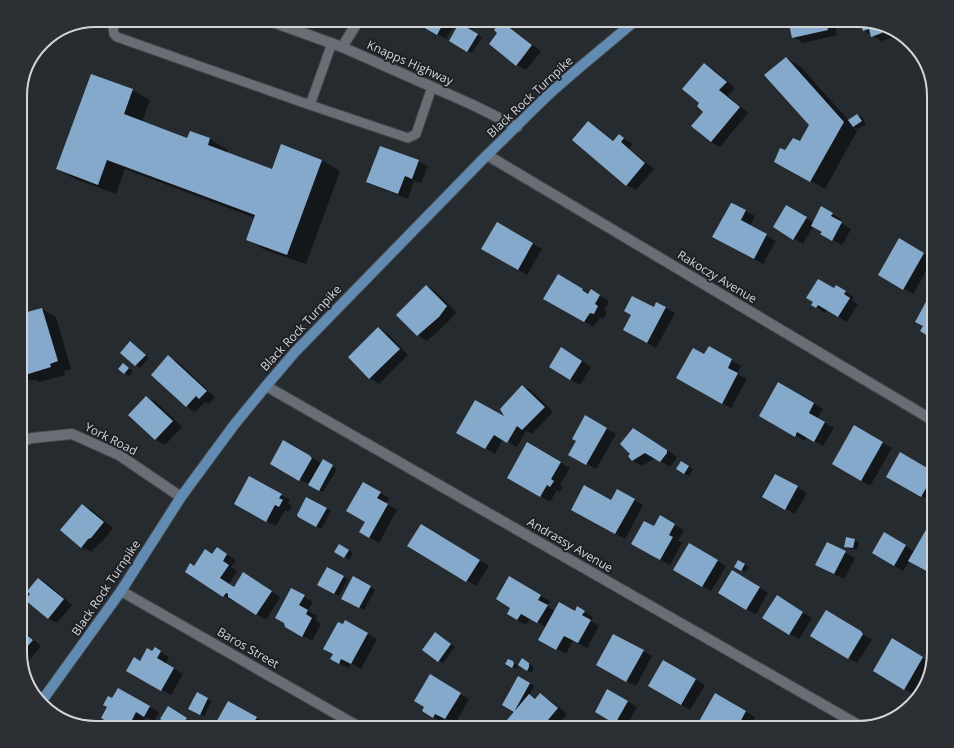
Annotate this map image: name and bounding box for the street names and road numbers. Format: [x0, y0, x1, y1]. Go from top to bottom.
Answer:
street label: Knapps Highway [364, 36, 457, 90]
street label: Black Rock Turnpike [483, 52, 577, 141]
street label: Rakoczy Avenue [674, 246, 760, 307]
street label: Black Rock Turnpike [256, 281, 345, 374]
street label: York Road [82, 418, 140, 459]
street label: Andrassy Avenue [524, 513, 616, 576]
street label: Black Rock Turnpike [67, 536, 144, 639]
street label: Baros Street [214, 623, 282, 672]

